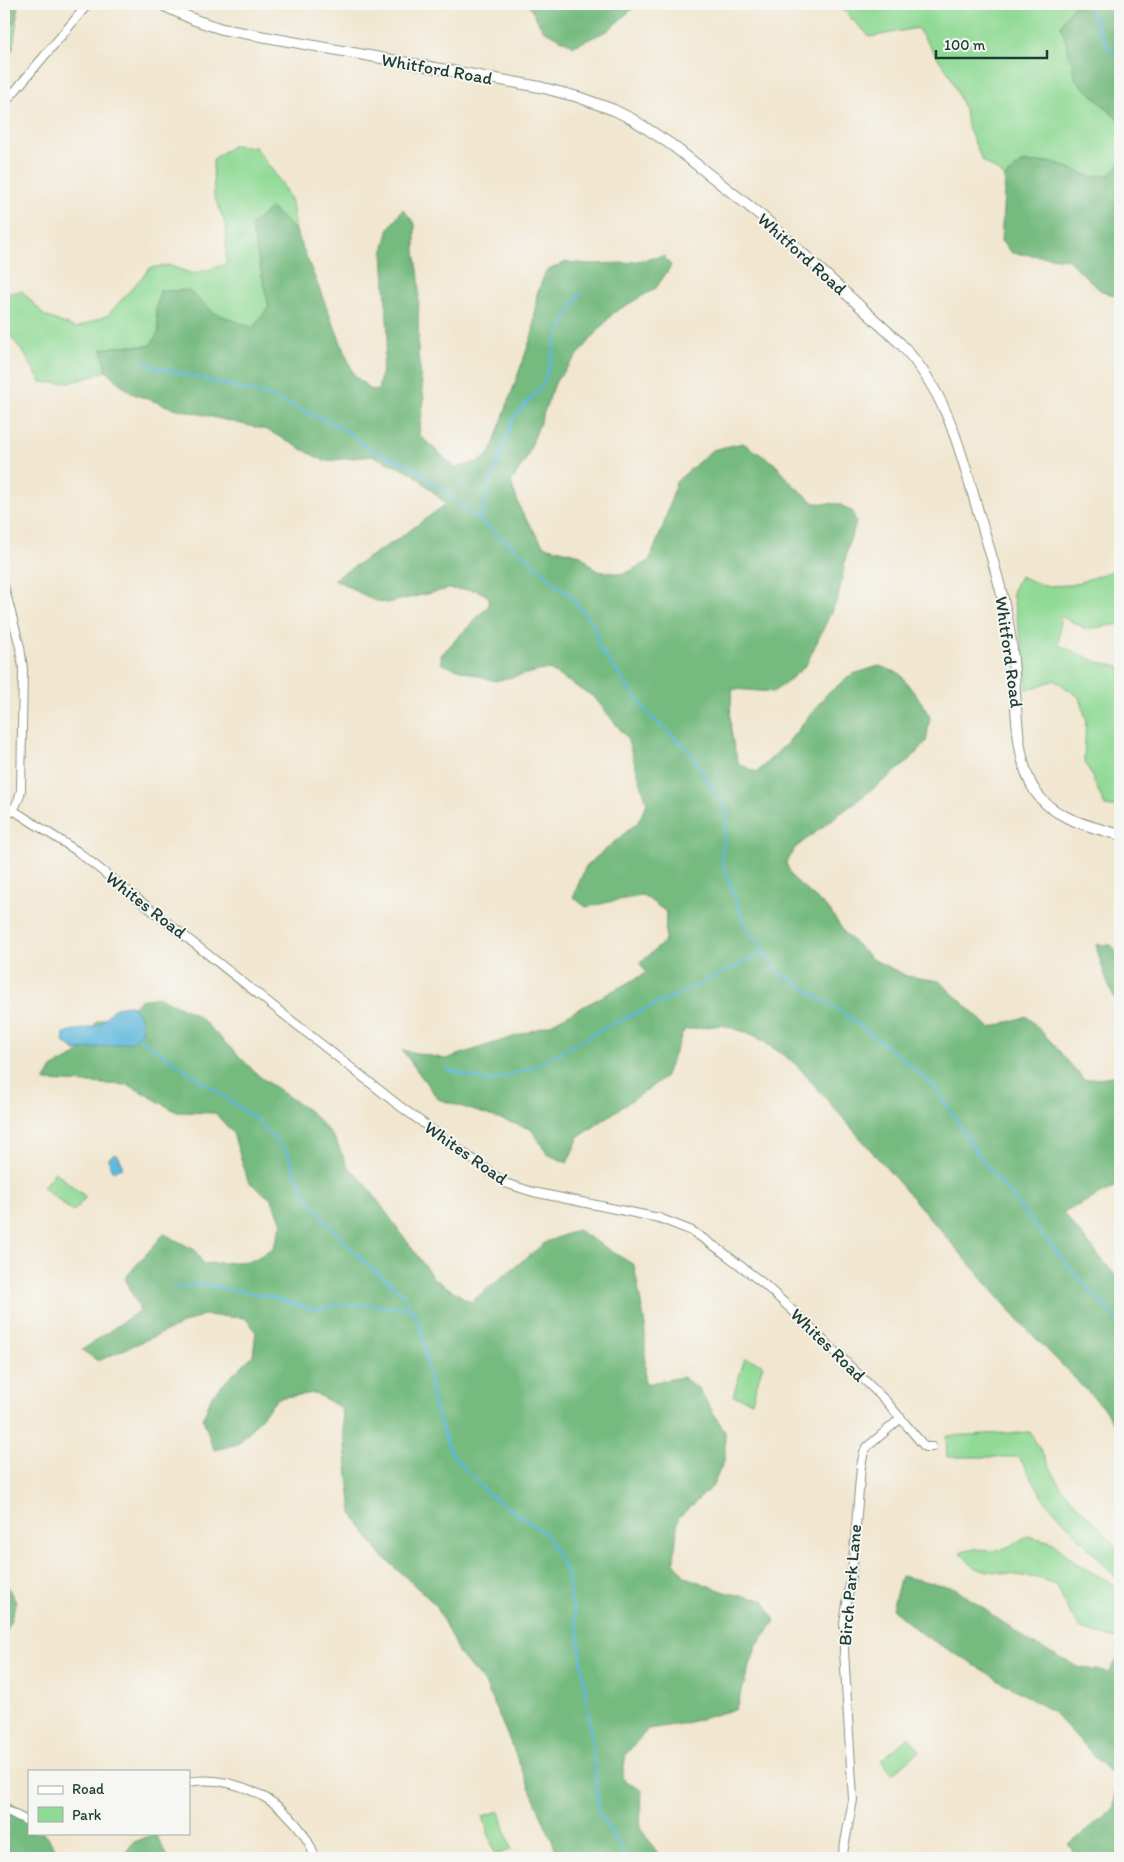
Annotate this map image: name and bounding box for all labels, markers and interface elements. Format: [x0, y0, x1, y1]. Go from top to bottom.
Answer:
scale bar [936, 28, 1048, 60]
text: 100 m [944, 36, 986, 54]
street label: Whitford Road [380, 48, 494, 90]
street label: Whitford Road [753, 208, 851, 300]
street label: Whitford Road [990, 595, 1028, 709]
street label: Whites Road [101, 867, 191, 943]
street label: Whites Road [420, 1116, 512, 1190]
street label: Whites Road [786, 1304, 870, 1386]
street label: Birch Park Lane [834, 1523, 866, 1647]
legend [28, 1770, 190, 1834]
text: Road [72, 1780, 105, 1798]
text: Park [72, 1806, 102, 1824]

